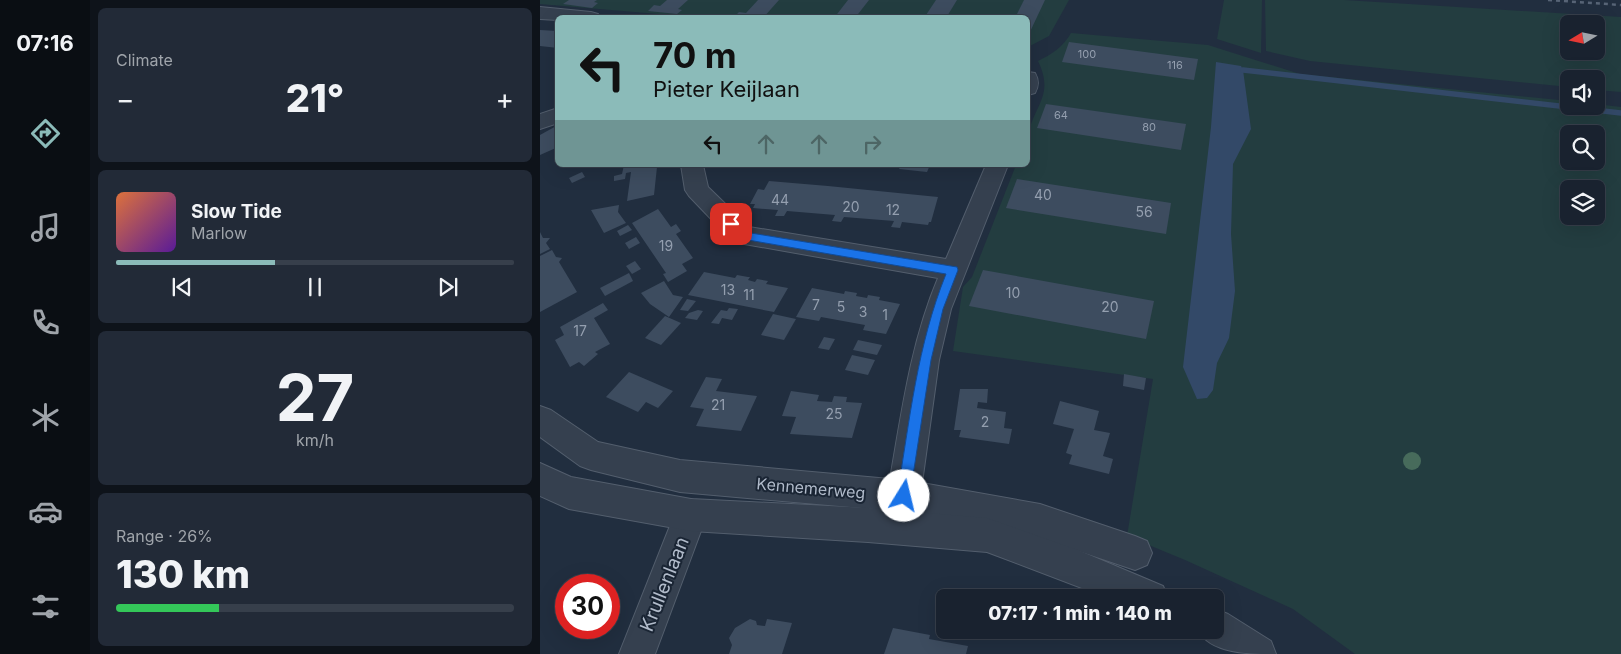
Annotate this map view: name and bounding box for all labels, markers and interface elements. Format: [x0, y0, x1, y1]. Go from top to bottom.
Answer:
north arrow [1560, 15, 1605, 60]
map controls [1560, 15, 1605, 225]
text: 07:16 [16, 30, 74, 56]
text: 70 m [653, 34, 737, 76]
icon: left [570, 35, 635, 100]
house number: 100 [1078, 47, 1096, 61]
text: Climate [116, 50, 173, 70]
house number: 116 [1167, 58, 1183, 72]
button: sound [1560, 70, 1605, 115]
text: 21° [286, 75, 344, 121]
text: Pieter Keijlaan [653, 76, 800, 102]
text: − [116, 82, 135, 116]
text: + [495, 82, 514, 116]
house number: 64 [1054, 108, 1068, 122]
icon: directions [28, 116, 63, 151]
house number: 80 [1142, 120, 1156, 134]
button: search [1560, 125, 1605, 170]
icon: left [699, 130, 727, 158]
icon: ahead [752, 130, 780, 158]
icon: ahead [805, 130, 833, 158]
icon: right [858, 130, 886, 158]
button: layers [1560, 180, 1605, 225]
house number: 40 [1034, 186, 1052, 203]
house number: 44 [771, 191, 789, 208]
house number: 20 [842, 198, 860, 215]
text: Slow Tide [191, 200, 282, 223]
house number: 12 [886, 201, 900, 218]
pin [710, 203, 752, 245]
house number: 56 [1135, 203, 1153, 220]
icon: music [28, 210, 63, 245]
icon: arrive [717, 210, 745, 238]
text: Marlow [191, 223, 247, 243]
house number: 19 [659, 237, 673, 254]
icon: previous [168, 273, 196, 301]
icon: pause [301, 273, 329, 301]
icon: next [434, 273, 462, 301]
house number: 13 [721, 281, 735, 298]
house number: 10 [1006, 284, 1020, 301]
house number: 11 [743, 286, 755, 303]
house number: 7 [812, 296, 820, 313]
house number: 5 [837, 298, 845, 315]
house number: 20 [1101, 298, 1119, 315]
house number: 3 [859, 303, 867, 320]
icon: phone [28, 305, 63, 340]
house number: 1 [882, 306, 888, 323]
house number: 17 [573, 322, 587, 339]
text: 27 [276, 358, 354, 437]
house number: 21 [711, 396, 725, 413]
icon: climate [28, 400, 63, 435]
house number: 25 [825, 405, 843, 422]
house number: 2 [981, 413, 989, 430]
text: km/h [296, 430, 334, 450]
position arrow [877, 469, 929, 521]
street label: Kennemerweg [756, 473, 866, 503]
icon: car [28, 494, 63, 529]
text: Range · 26% [116, 526, 213, 546]
street label: Krullenlaan [635, 534, 694, 635]
text: 130 km [116, 551, 250, 597]
speed limit sign: 30 [555, 574, 620, 639]
icon: filters [28, 589, 63, 624]
text: 07:17 · 1 min · 140 m [988, 602, 1172, 625]

